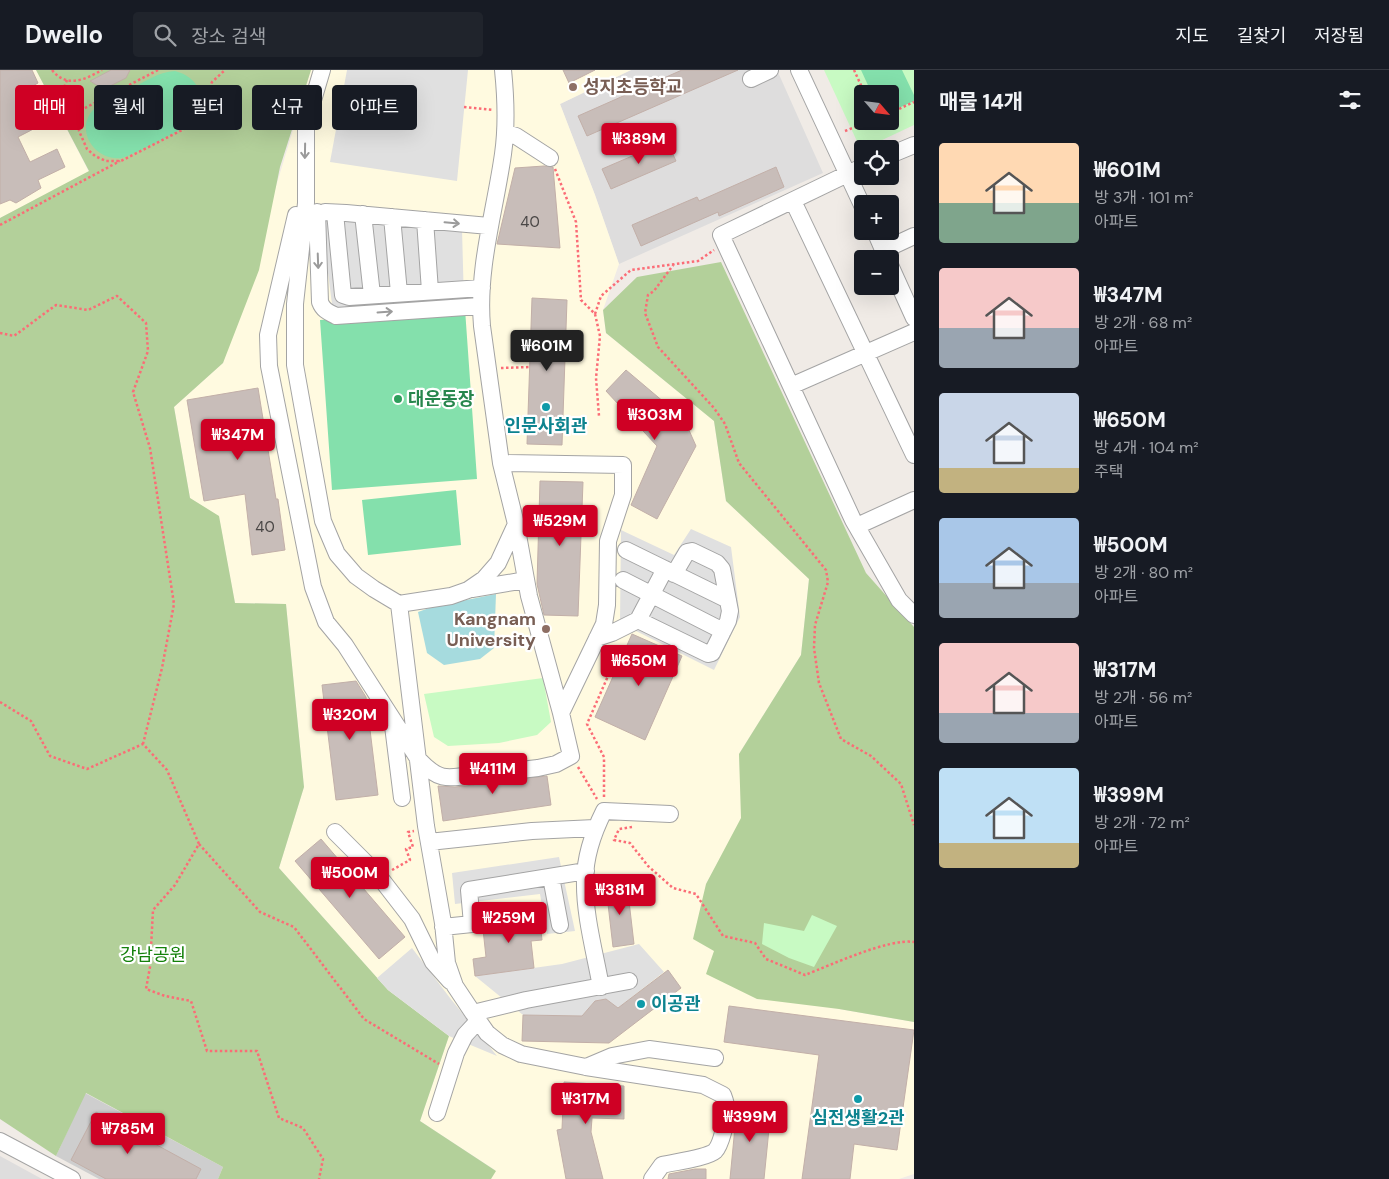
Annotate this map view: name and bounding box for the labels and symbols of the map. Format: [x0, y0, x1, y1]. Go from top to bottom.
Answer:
place label: 성지초등학교 [583, 75, 682, 99]
marker: 성지초등학교 [567, 81, 579, 93]
north arrow [854, 85, 899, 130]
pin: ₩389M [604, 122, 674, 165]
one-way arrow [300, 142, 310, 159]
house number: 40 [520, 212, 540, 232]
one-way arrow [444, 218, 460, 227]
one-way arrow [314, 253, 323, 269]
one-way arrow [376, 308, 392, 317]
pin: ₩601M [512, 330, 582, 372]
place label: 대운동장 [408, 387, 475, 411]
marker: 대운동장 [392, 393, 404, 405]
pin: ₩303M [620, 398, 690, 441]
marker: 인문사회관 [540, 401, 552, 413]
place label: 인문사회관 [505, 414, 588, 438]
pin: ₩347M [203, 418, 273, 461]
pin: ₩529M [525, 504, 595, 547]
house number: 40 [255, 517, 275, 537]
place label: Kangnam University [447, 607, 536, 652]
marker: Kangnam University [540, 623, 552, 635]
pin: ₩650M [604, 644, 674, 687]
pin: ₩320M [315, 698, 385, 741]
pin: ₩411M [458, 752, 528, 795]
pin: ₩500M [315, 856, 385, 899]
pin: ₩381M [585, 874, 655, 916]
pin: ₩259M [474, 902, 544, 944]
park label: 강남공원 [120, 943, 186, 967]
place label: 이공관 [651, 992, 701, 1016]
marker: 이공관 [635, 998, 647, 1010]
pin: ₩317M [551, 1082, 621, 1125]
marker: 심전생활2관 [852, 1093, 864, 1105]
pin: ₩399M [715, 1100, 785, 1143]
place label: 심전생활2관 [811, 1106, 905, 1130]
pin: ₩785M [93, 1112, 163, 1155]

